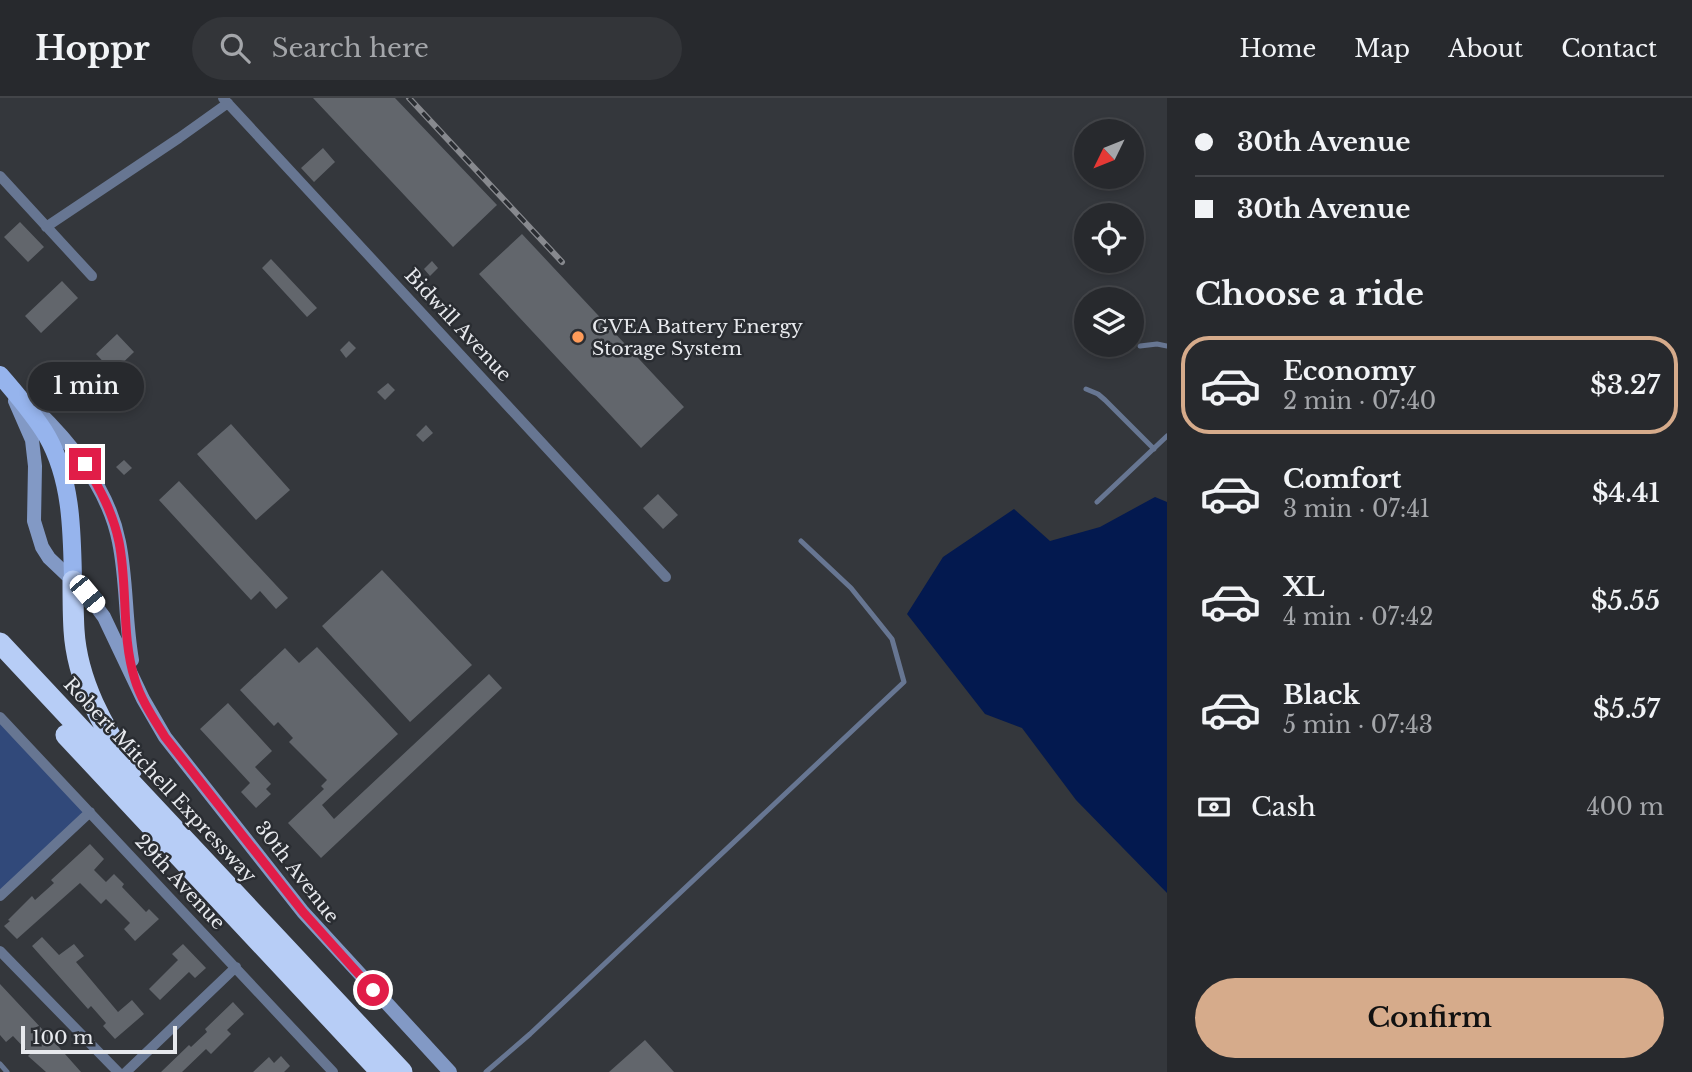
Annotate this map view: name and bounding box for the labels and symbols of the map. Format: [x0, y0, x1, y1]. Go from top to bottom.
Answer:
north arrow [1074, 119, 1144, 189]
street label: Bidwill Avenue [400, 264, 516, 386]
place label: GVEA Battery Energy Storage System [592, 315, 803, 360]
marker: GVEA Battery Energy Storage System [570, 329, 586, 345]
callout: 1 min [27, 362, 143, 412]
route end [69, 448, 101, 480]
car [66, 571, 109, 617]
street label: Robert Mitchell Expressway [59, 673, 261, 887]
street label: 30th Avenue [250, 817, 344, 927]
street label: 29th Avenue [130, 830, 230, 934]
route start [357, 974, 389, 1006]
scale bar [21, 1023, 177, 1055]

